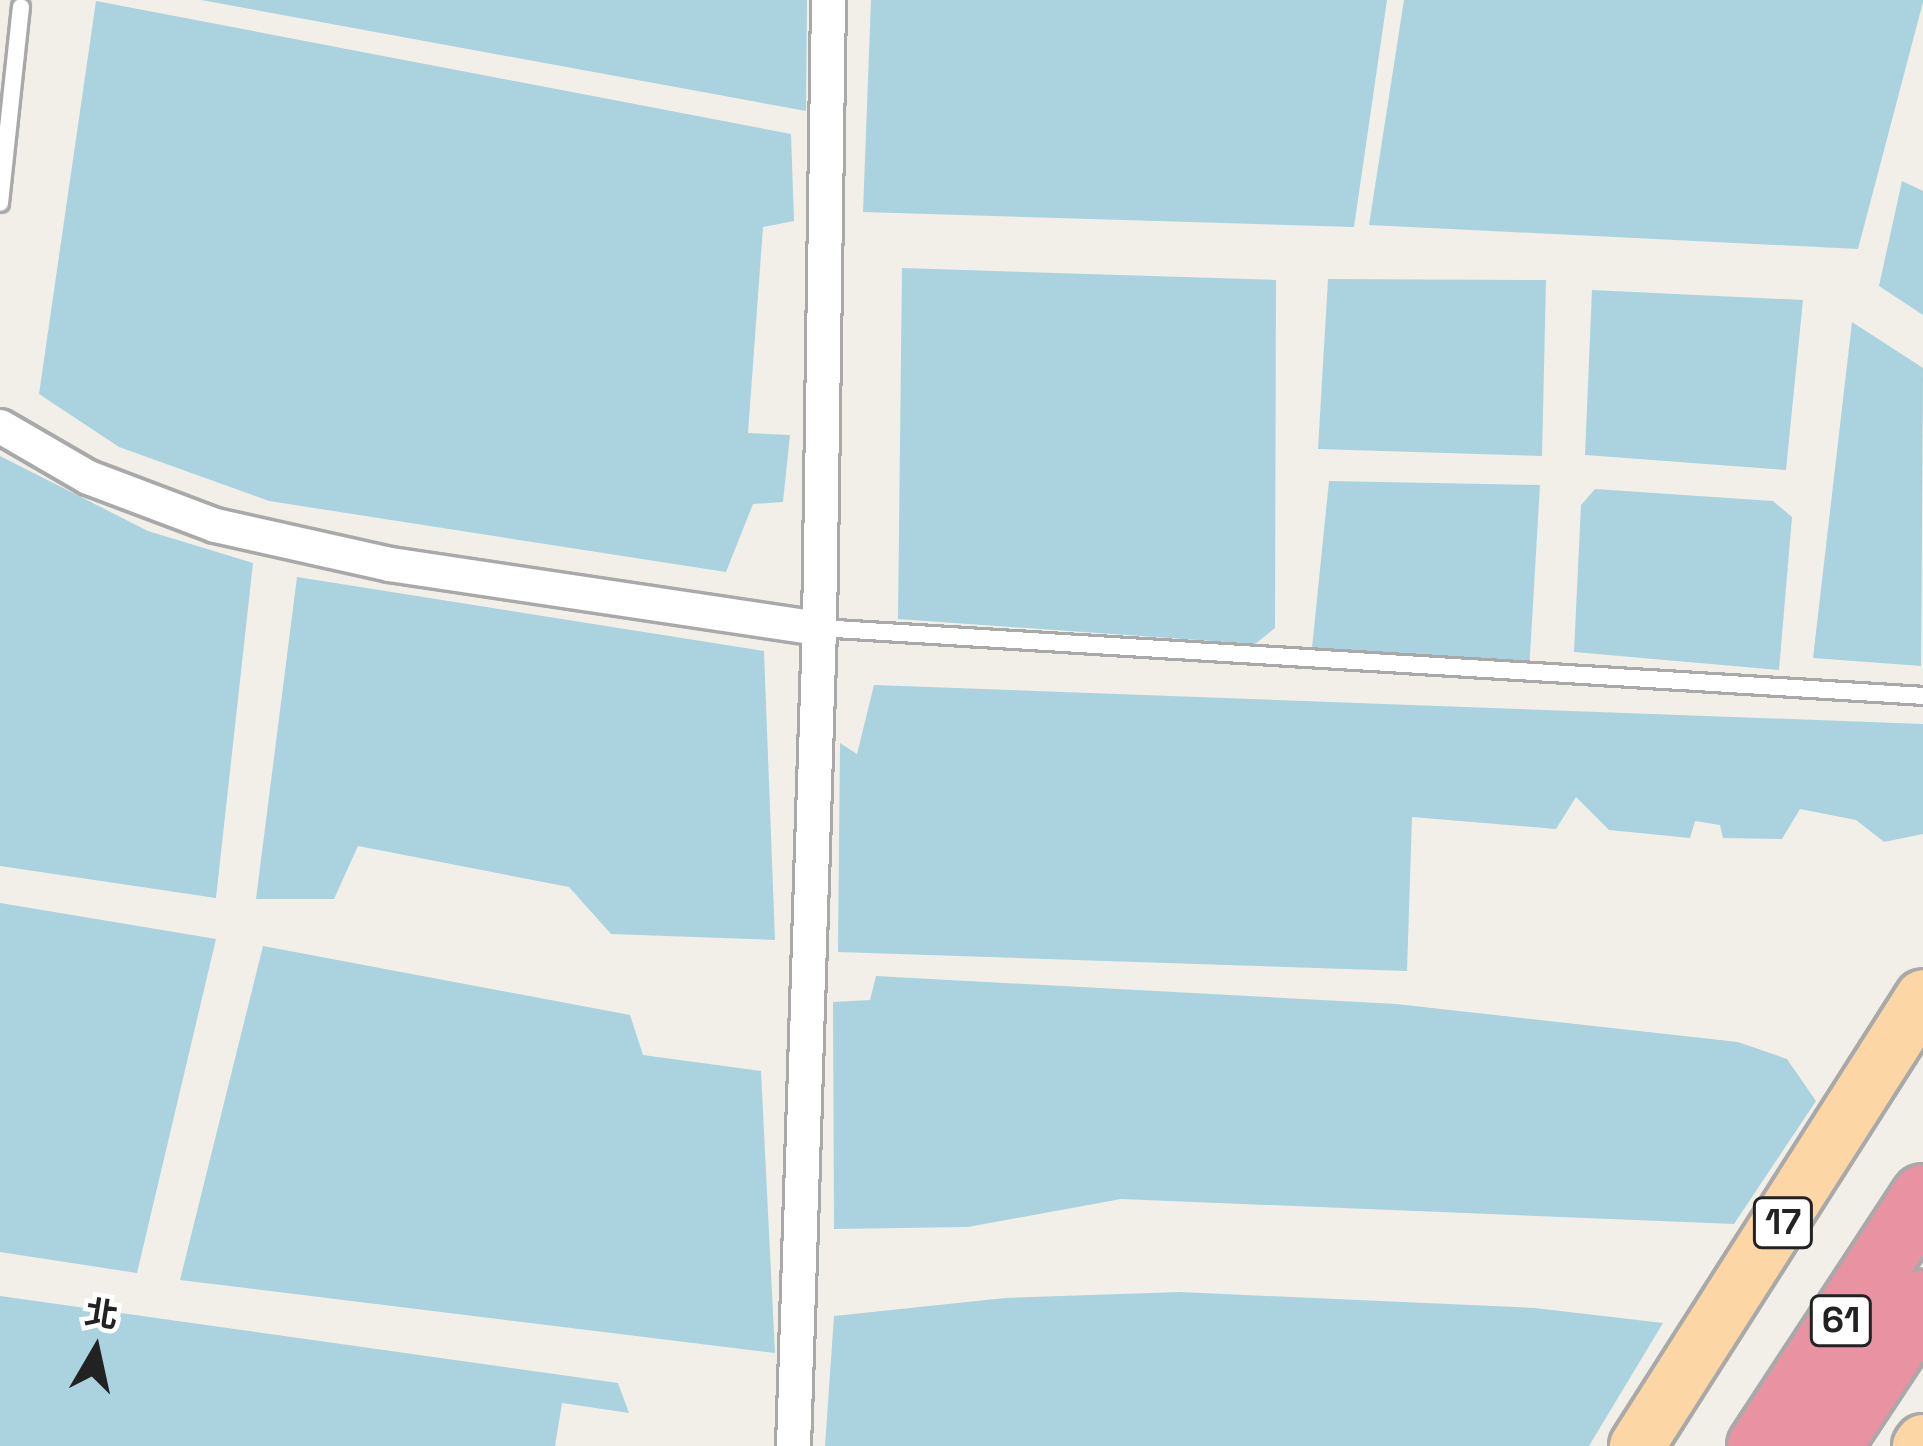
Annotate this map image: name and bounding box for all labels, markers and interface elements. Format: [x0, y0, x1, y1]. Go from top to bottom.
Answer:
road number: 17 [1750, 1193, 1816, 1253]
north arrow [36, 1290, 156, 1410]
text: 北 [82, 1291, 121, 1338]
road number: 61 [1808, 1291, 1874, 1351]

